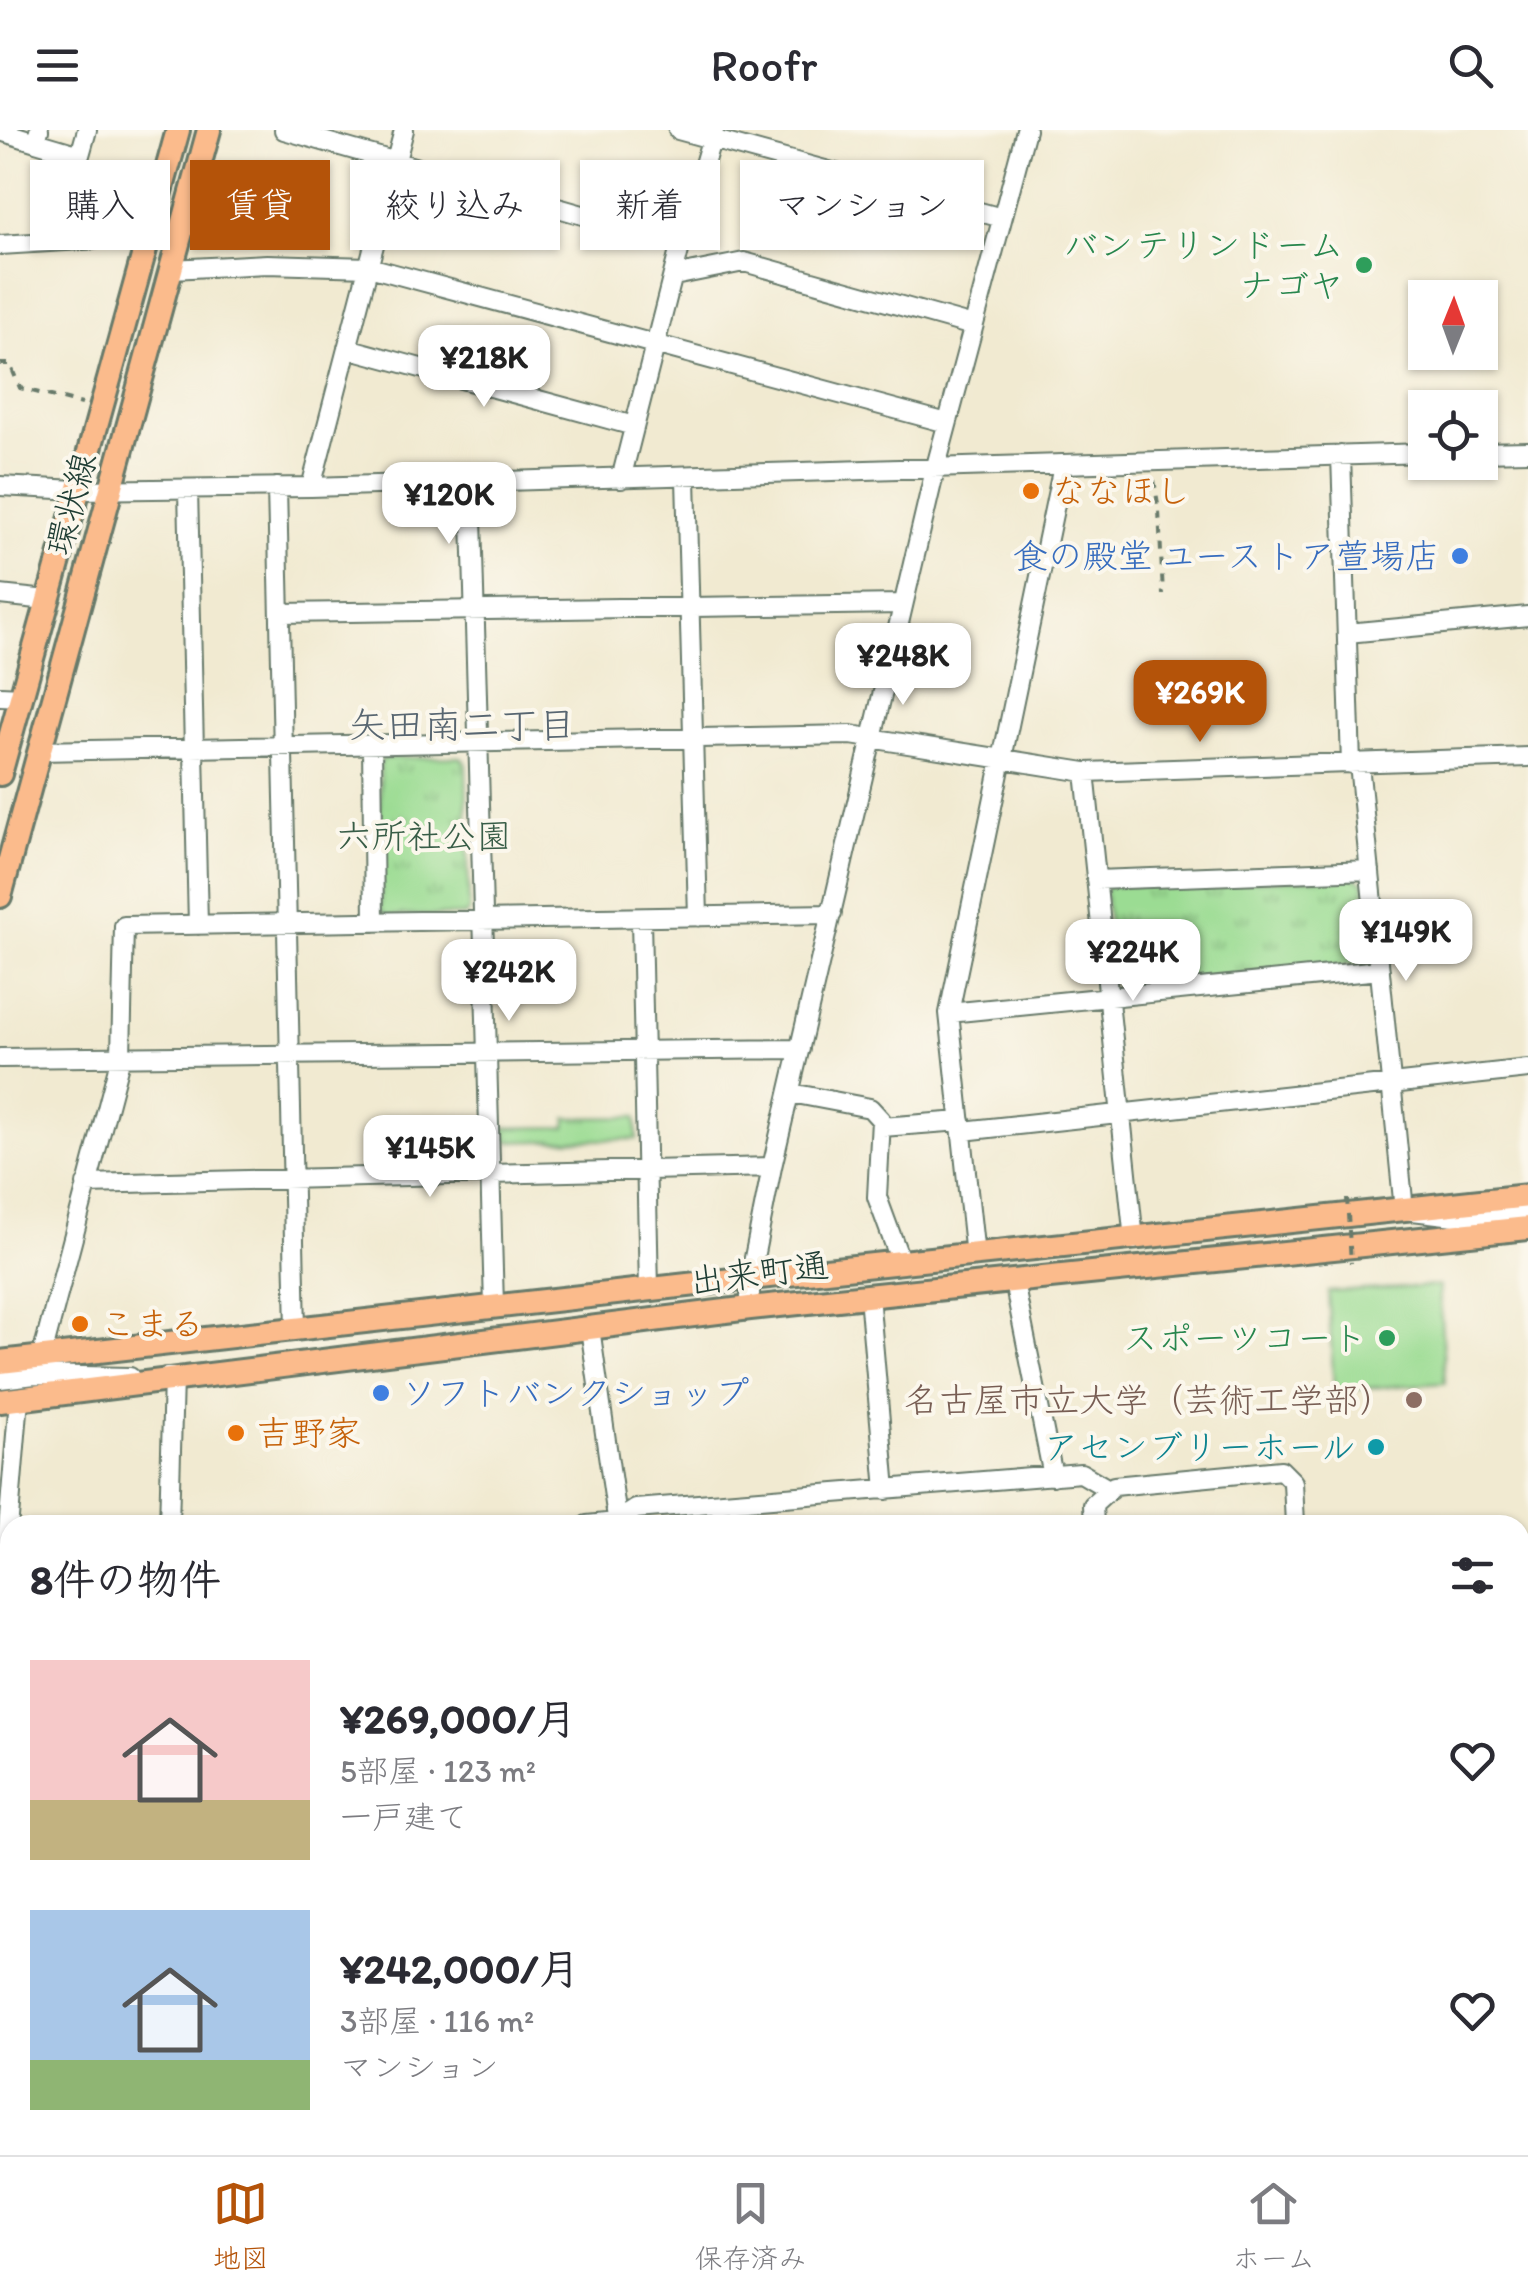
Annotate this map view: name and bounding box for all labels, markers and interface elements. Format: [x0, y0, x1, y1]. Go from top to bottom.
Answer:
icon: menu [30, 38, 85, 93]
text: Roofr [711, 38, 817, 92]
icon: search [1443, 38, 1498, 93]
chip: 購入 [30, 160, 170, 250]
chip: 賃貸 [190, 160, 330, 250]
chip: 絞り込み [350, 160, 560, 250]
chip: 新着 [580, 160, 720, 250]
chip: マンション [740, 160, 984, 250]
place label: バンテリンドーム ナゴヤ [1063, 224, 1344, 306]
marker: バンテリンドーム ナゴヤ [1353, 254, 1375, 276]
north arrow [1408, 280, 1498, 370]
map controls [1408, 280, 1498, 480]
pin: ¥218K [414, 325, 554, 410]
text: ¥218K [440, 338, 528, 376]
button: locate [1408, 390, 1498, 480]
street label: 環状線 [37, 448, 105, 560]
pin: ¥120K [379, 462, 519, 547]
place label: ななほし [1051, 470, 1191, 512]
text: ¥120K [404, 475, 494, 513]
marker: ななほし [1020, 480, 1042, 502]
place label: 食の殿堂 ユーストア萱場店 [1013, 535, 1440, 577]
marker: 食の殿堂 ユーストア萱場店 [1449, 545, 1471, 567]
pin: ¥248K [833, 623, 973, 708]
text: ¥248K [857, 636, 949, 674]
pin: ¥269K [1130, 660, 1270, 745]
text: ¥269K [1156, 673, 1244, 711]
district label: 矢田南二丁目 [348, 702, 576, 748]
park label: 六所社公園 [336, 815, 512, 857]
pin: ¥149K [1336, 899, 1476, 984]
text: ¥149K [1361, 912, 1451, 950]
pin: ¥224K [1063, 919, 1203, 1004]
text: ¥224K [1087, 932, 1179, 970]
pin: ¥242K [439, 939, 579, 1024]
text: ¥242K [463, 952, 555, 990]
pin: ¥145K [360, 1115, 500, 1200]
text: ¥145K [385, 1128, 475, 1166]
street label: 出来町通 [687, 1244, 831, 1302]
place label: こまる [100, 1303, 205, 1345]
marker: こまる [69, 1313, 91, 1335]
place label: スポーツコート [1123, 1317, 1367, 1359]
marker: スポーツコート [1376, 1327, 1398, 1349]
place label: ソフトバンクショップ [401, 1372, 750, 1414]
place label: 名古屋市立大学（芸術工学部） [904, 1379, 1394, 1421]
marker: ソフトバンクショップ [370, 1382, 392, 1404]
marker: 名古屋市立大学（芸術工学部） [1403, 1389, 1425, 1411]
place label: 吉野家 [256, 1412, 361, 1454]
marker: 吉野家 [225, 1422, 247, 1444]
place label: アセンブリーホール [1044, 1426, 1356, 1468]
marker: アセンブリーホール [1365, 1436, 1387, 1458]
icon: filters [1445, 1548, 1500, 1603]
text: 8件の物件 [30, 1554, 221, 1605]
text: ¥269,000/月 [340, 1693, 577, 1744]
icon: home [110, 1700, 230, 1820]
icon: heart [1445, 1733, 1500, 1788]
text: 5部屋 · 123 m² [340, 1752, 536, 1790]
text: 一戸建て [340, 1798, 468, 1836]
text: ¥242,000/月 [340, 1943, 580, 1994]
icon: home [110, 1950, 230, 2070]
icon: heart [1445, 1983, 1500, 2038]
text: 3部屋 · 116 m² [340, 2002, 534, 2040]
text: マンション [340, 2048, 499, 2086]
tab: 地図 [213, 2176, 269, 2276]
tab: 保存済み [695, 2176, 807, 2276]
tab: ホーム [1232, 2176, 1315, 2276]

